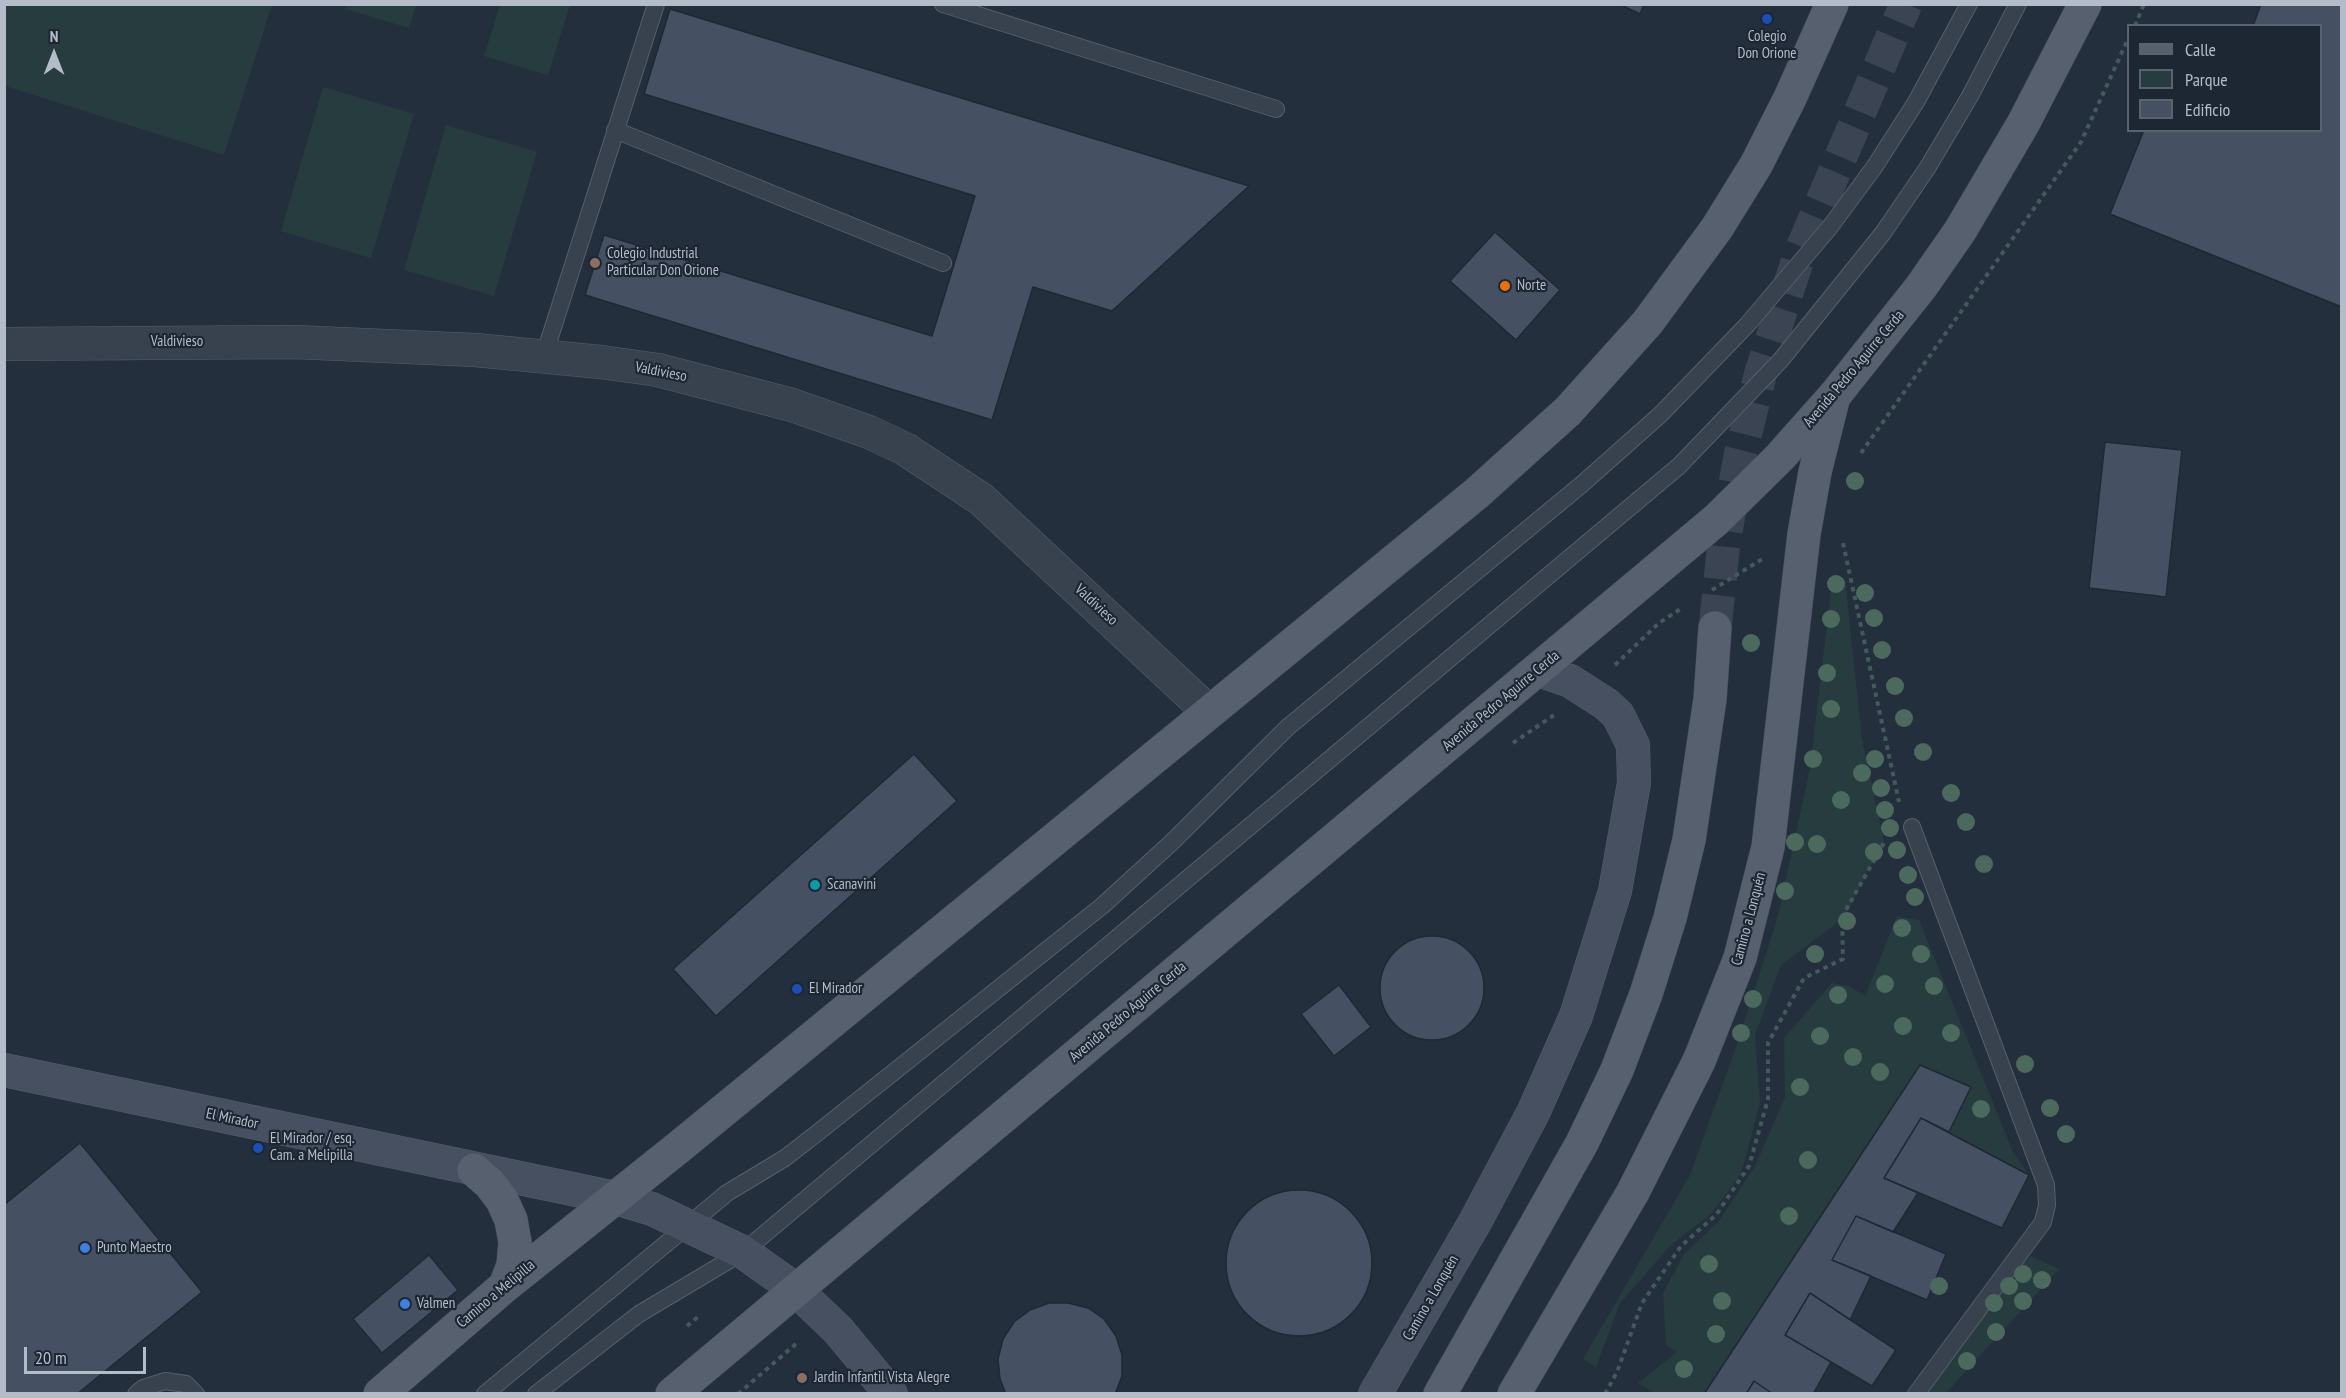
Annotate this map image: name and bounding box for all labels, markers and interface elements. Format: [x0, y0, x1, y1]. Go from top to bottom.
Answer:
marker: Colegio Don Orione [1760, 12, 1774, 26]
north arrow [24, 24, 84, 84]
legend [2127, 24, 2322, 132]
text: N [50, 26, 58, 46]
place label: Colegio Don Orione [1738, 28, 1796, 63]
text: Calle [2185, 38, 2216, 61]
text: Parque [2185, 68, 2228, 91]
text: Edificio [2185, 98, 2230, 121]
place label: Colegio Industrial Particular Don Orione [607, 245, 719, 280]
marker: Colegio Industrial Particular Don Orione [588, 256, 602, 270]
place label: Norte [1517, 277, 1546, 295]
marker: Norte [1498, 279, 1512, 293]
street label: Avenida Pedro Aguirre Cerda [1800, 307, 1908, 431]
street label: Valdivieso [151, 333, 203, 351]
street label: Valdivieso [634, 358, 688, 386]
street label: Valdivieso [1071, 581, 1121, 629]
street label: Avenida Pedro Aguirre Cerda [1439, 647, 1563, 755]
street label: Camino a Lonquén [1728, 871, 1770, 967]
place label: Scanavini [827, 876, 876, 894]
marker: Scanavini [808, 878, 822, 892]
street label: Avenida Pedro Aguirre Cerda [1066, 958, 1190, 1066]
place label: El Mirador [809, 980, 862, 998]
marker: El Mirador [790, 982, 804, 996]
street label: El Mirador [204, 1105, 260, 1133]
place label: El Mirador / esq. Cam. a Melipilla [270, 1130, 354, 1165]
marker: El Mirador / esq. Cam. a Melipilla [251, 1141, 265, 1155]
place label: Punto Maestro [97, 1239, 172, 1257]
marker: Punto Maestro [78, 1241, 92, 1255]
street label: Camino a Lonquén [1399, 1252, 1463, 1344]
street label: Camino a Melipilla [453, 1256, 539, 1332]
place label: Valmen [417, 1295, 455, 1313]
marker: Valmen [398, 1297, 412, 1311]
scale bar [27, 1335, 148, 1373]
text: 20 m [35, 1346, 67, 1369]
place label: Jardin Infantil Vista Alegre [814, 1369, 950, 1387]
marker: Jardin Infantil Vista Alegre [795, 1371, 809, 1385]

